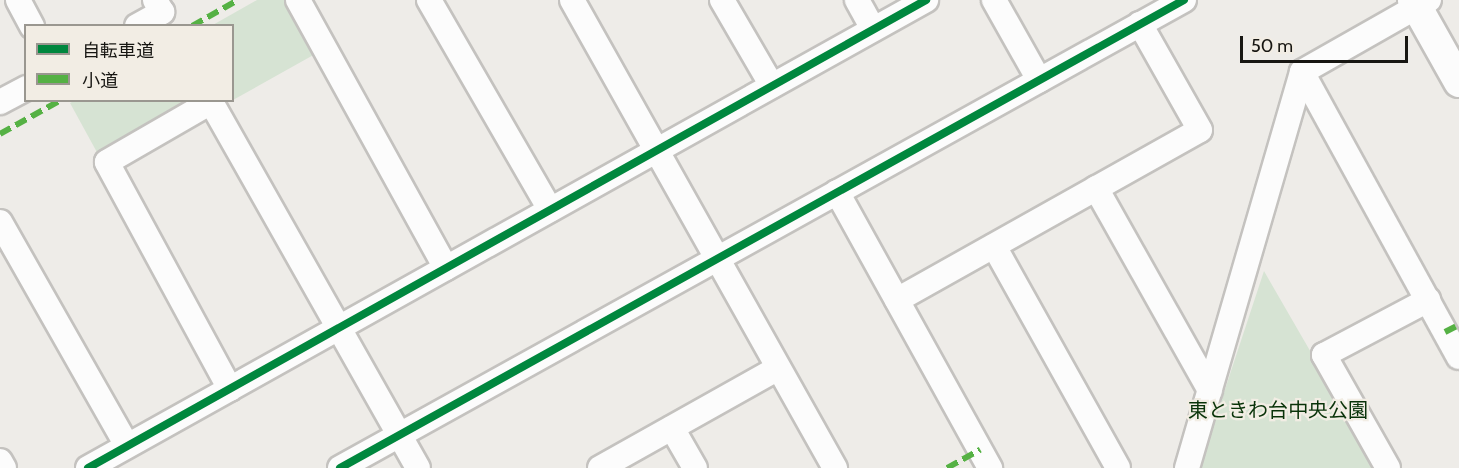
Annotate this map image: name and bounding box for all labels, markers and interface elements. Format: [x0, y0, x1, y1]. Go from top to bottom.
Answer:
legend [24, 24, 234, 102]
scale bar [1243, 24, 1411, 62]
text: 50 m [1251, 35, 1293, 57]
text: 自転車道 [82, 40, 154, 62]
text: 小道 [82, 70, 118, 92]
park label: 東ときわ台中央公園 [1188, 398, 1368, 422]

